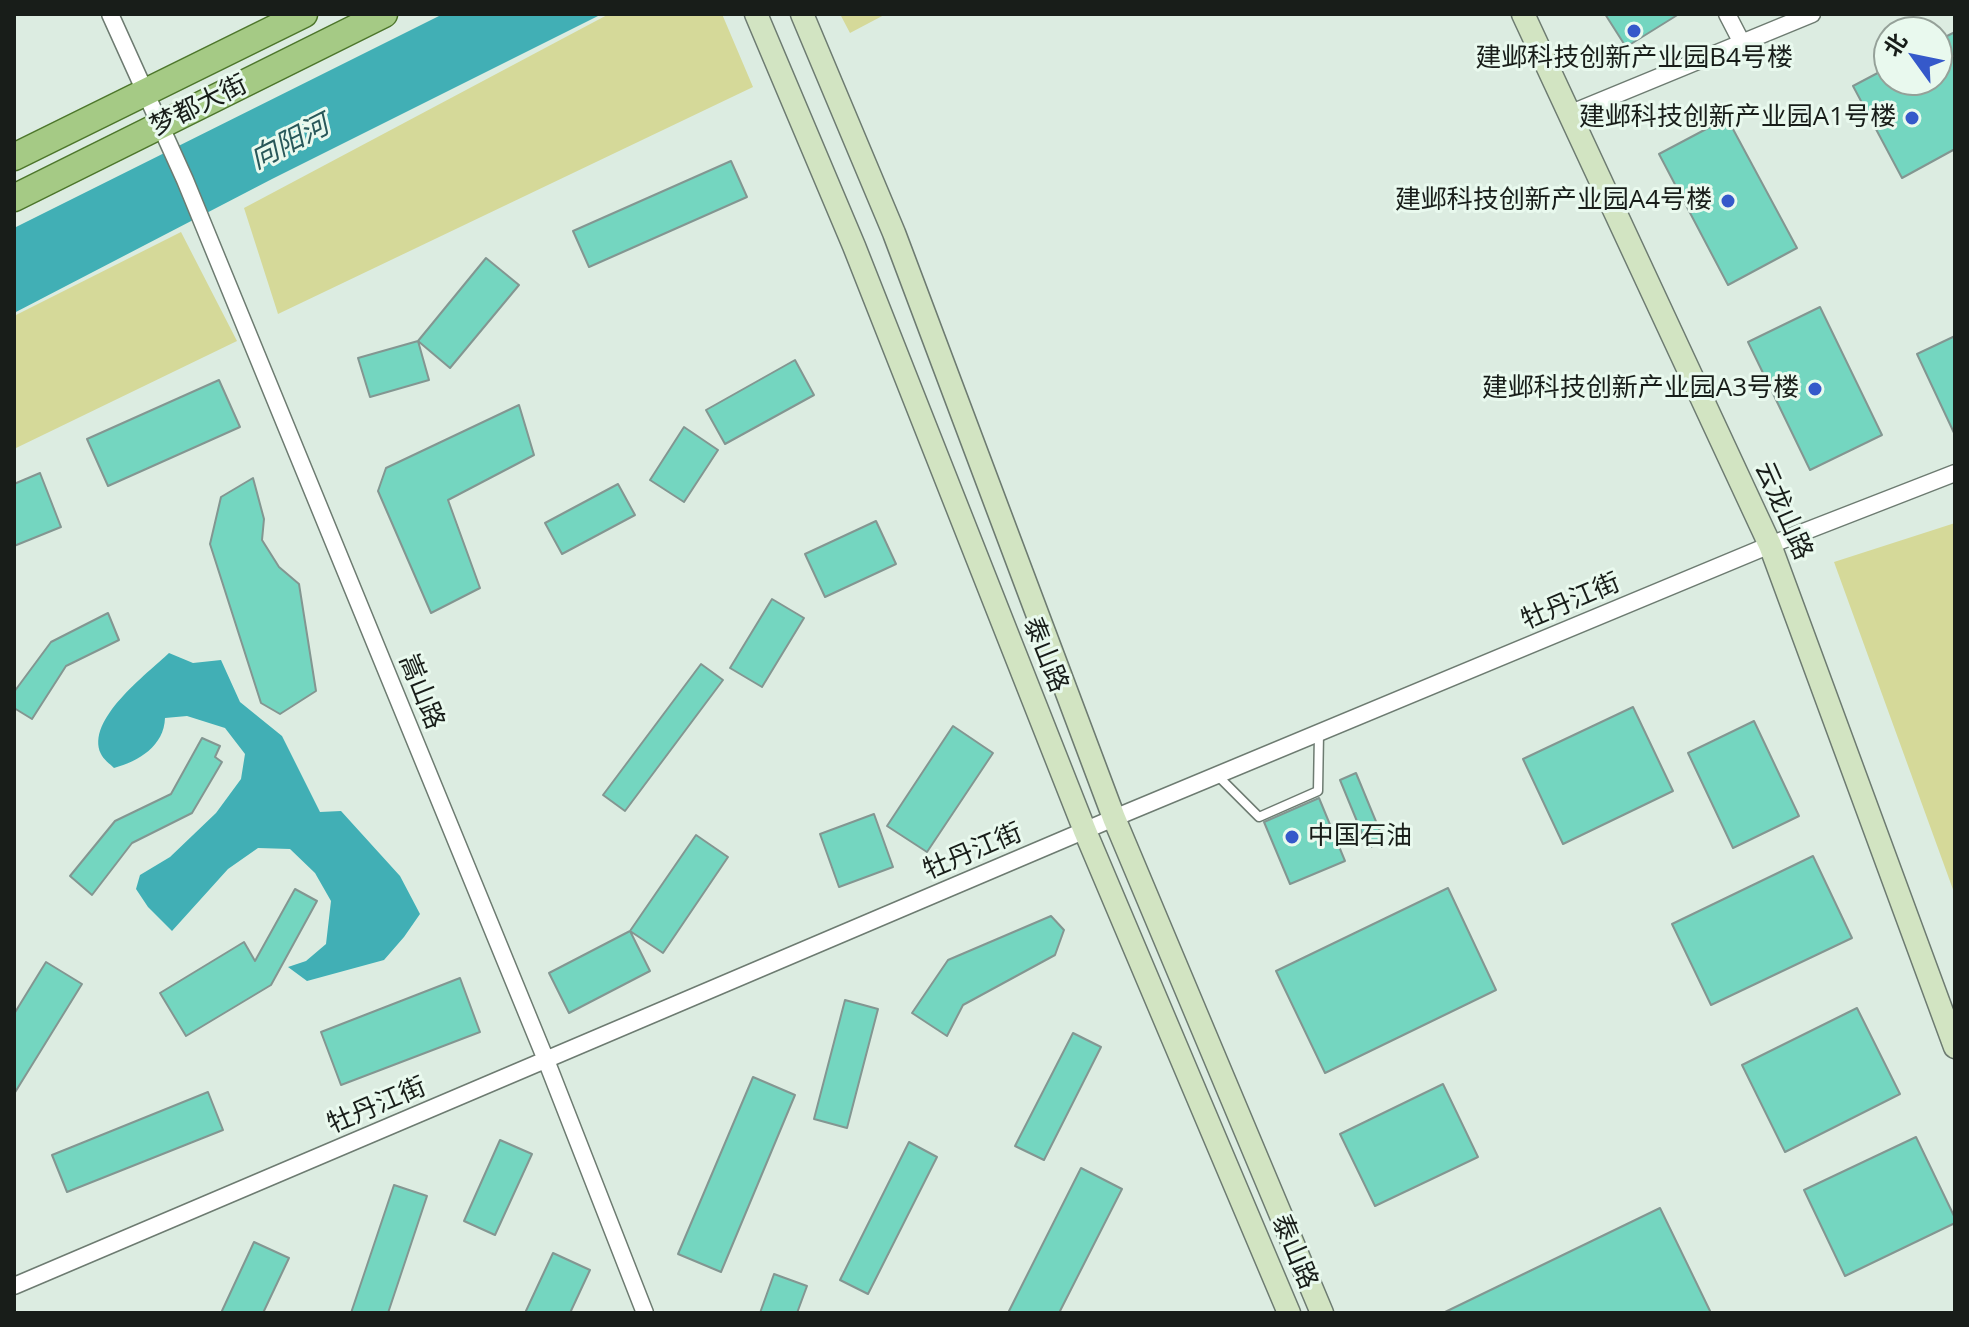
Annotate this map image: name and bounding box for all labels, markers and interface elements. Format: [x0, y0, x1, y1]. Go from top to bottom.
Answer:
north arrow [1873, 16, 1953, 96]
marker: 建邺科技创新产业园B4号楼 [1625, 22, 1643, 40]
text: 北 [1876, 27, 1913, 61]
place label: 建邺科技创新产业园B4号楼 [1475, 43, 1793, 75]
street label: 梦都大街 [145, 69, 253, 143]
place label: 建邺科技创新产业园A1号楼 [1579, 102, 1896, 134]
water label: 向阳河 [245, 109, 335, 177]
marker: 建邺科技创新产业园A1号楼 [1903, 109, 1921, 127]
place label: 建邺科技创新产业园A4号楼 [1395, 185, 1712, 217]
marker: 建邺科技创新产业园A4号楼 [1719, 192, 1737, 210]
place label: 建邺科技创新产业园A3号楼 [1482, 373, 1799, 405]
marker: 建邺科技创新产业园A3号楼 [1806, 380, 1824, 398]
street label: 云龙山路 [1748, 457, 1818, 565]
street label: 牡丹江街 [1517, 567, 1625, 637]
street label: 泰山路 [1016, 613, 1074, 697]
street label: 嵩山路 [392, 650, 450, 734]
street label: 牡丹江街 [919, 817, 1027, 887]
place label: 中国石油 [1308, 821, 1412, 853]
marker: 中国石油 [1283, 828, 1301, 846]
street label: 牡丹江街 [323, 1071, 431, 1141]
street label: 泰山路 [1264, 1210, 1324, 1294]

